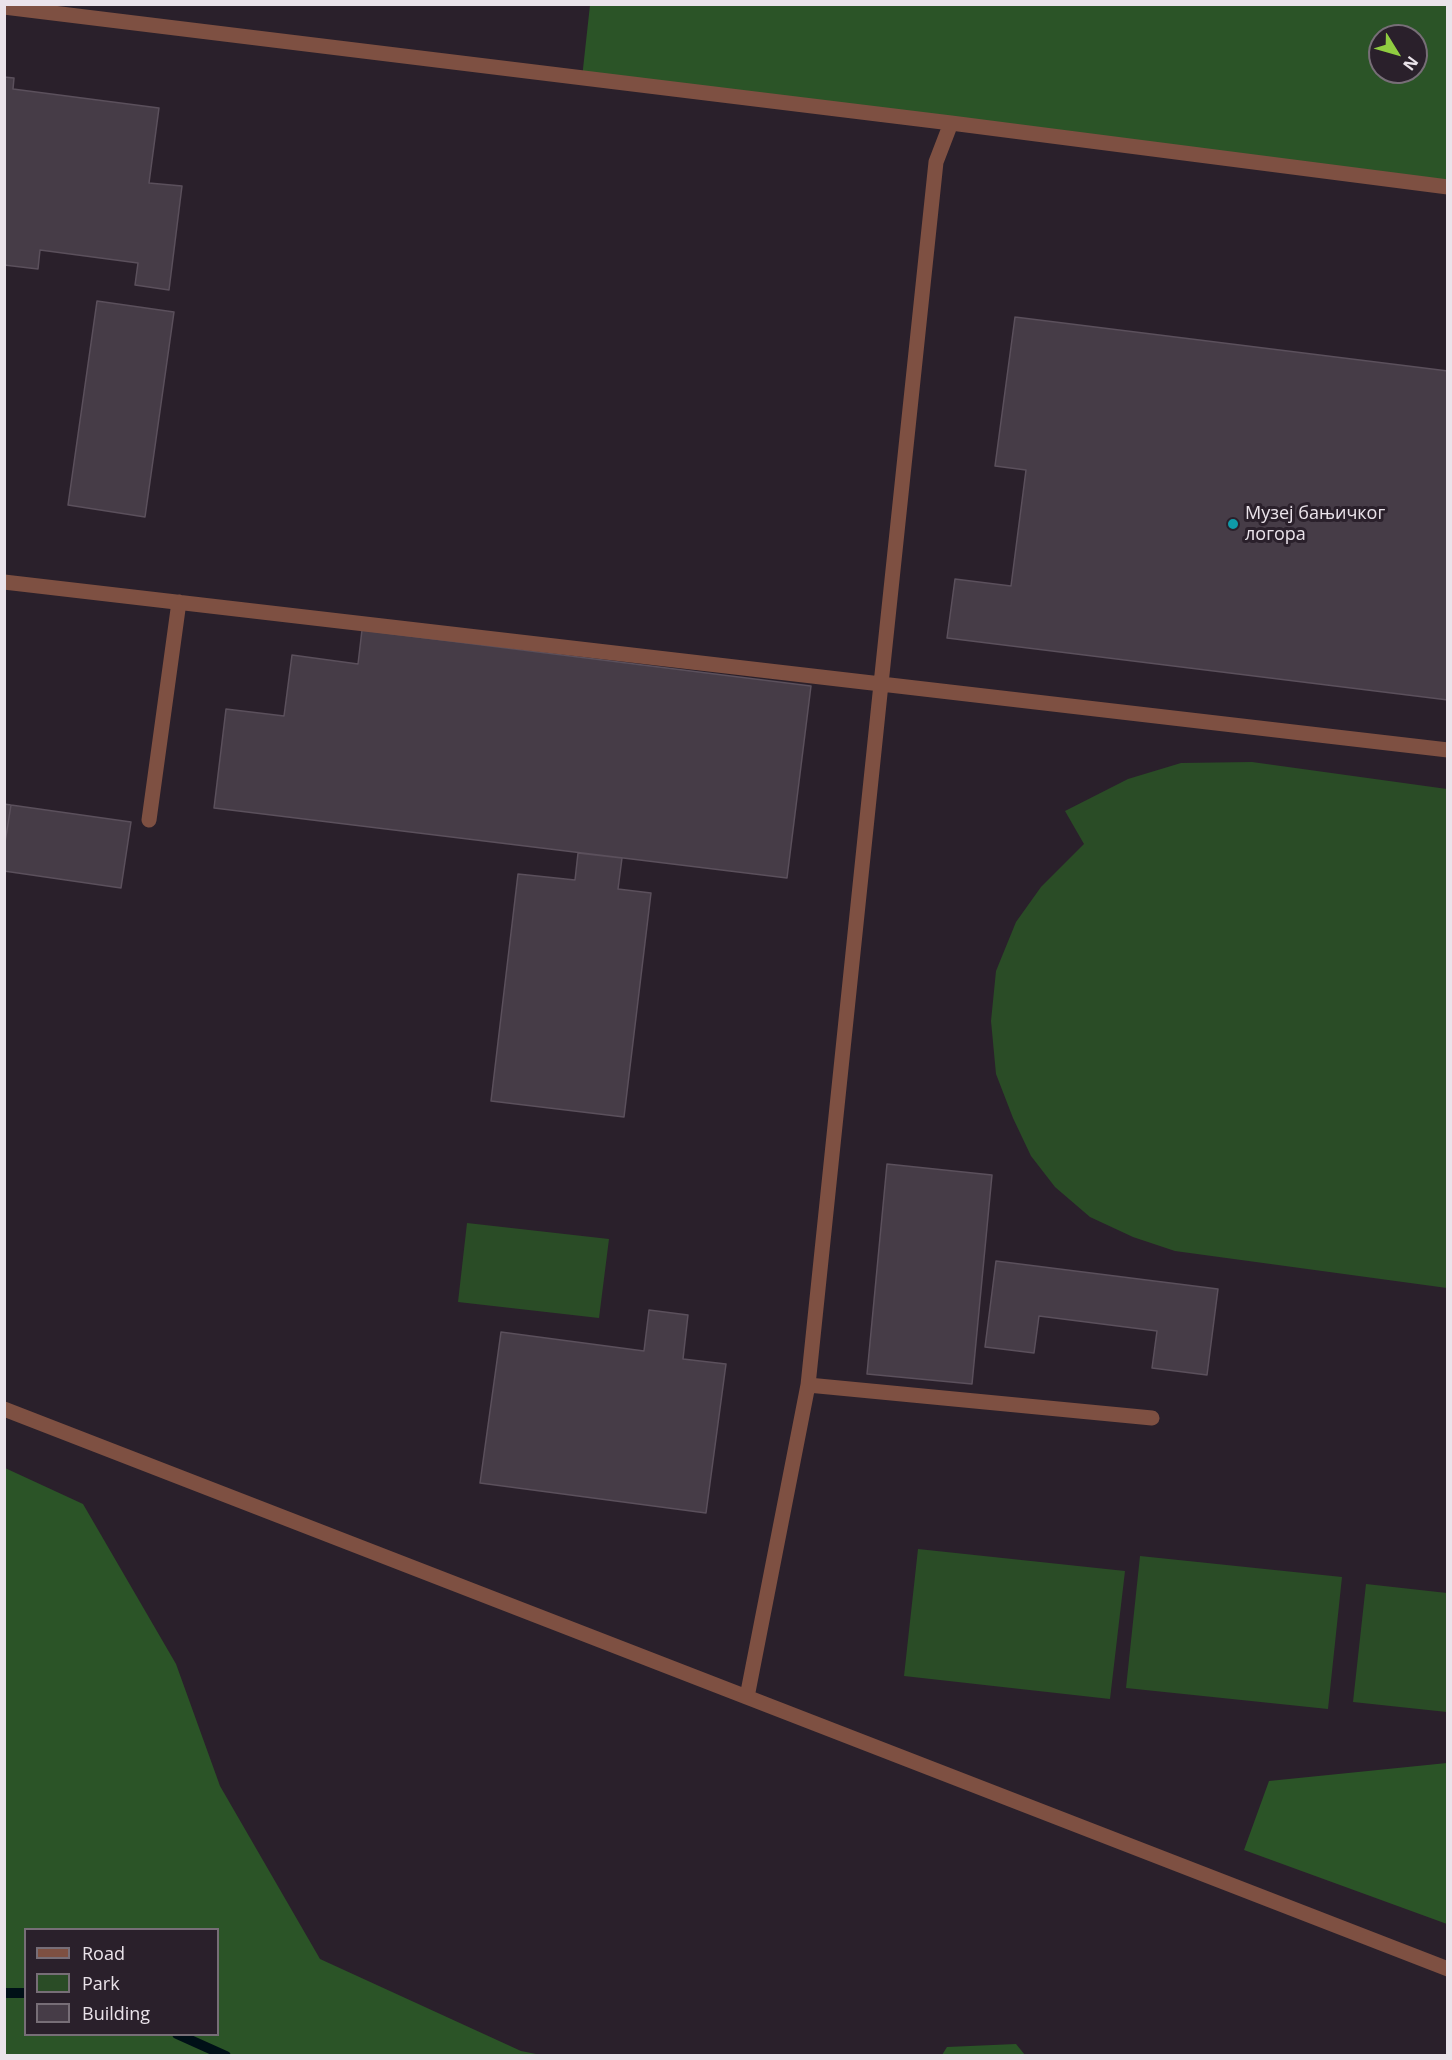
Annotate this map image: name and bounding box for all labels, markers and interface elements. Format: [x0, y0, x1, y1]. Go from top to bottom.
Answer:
north arrow [1368, 24, 1428, 84]
text: N [1398, 52, 1423, 75]
place label: Музеј бањичког логора [1245, 503, 1385, 546]
marker: Музеј бањичког логора [1226, 517, 1240, 531]
legend [24, 1928, 219, 2036]
text: Road [82, 1941, 125, 1965]
text: Park [82, 1971, 120, 1995]
text: Building [82, 2001, 150, 2025]

